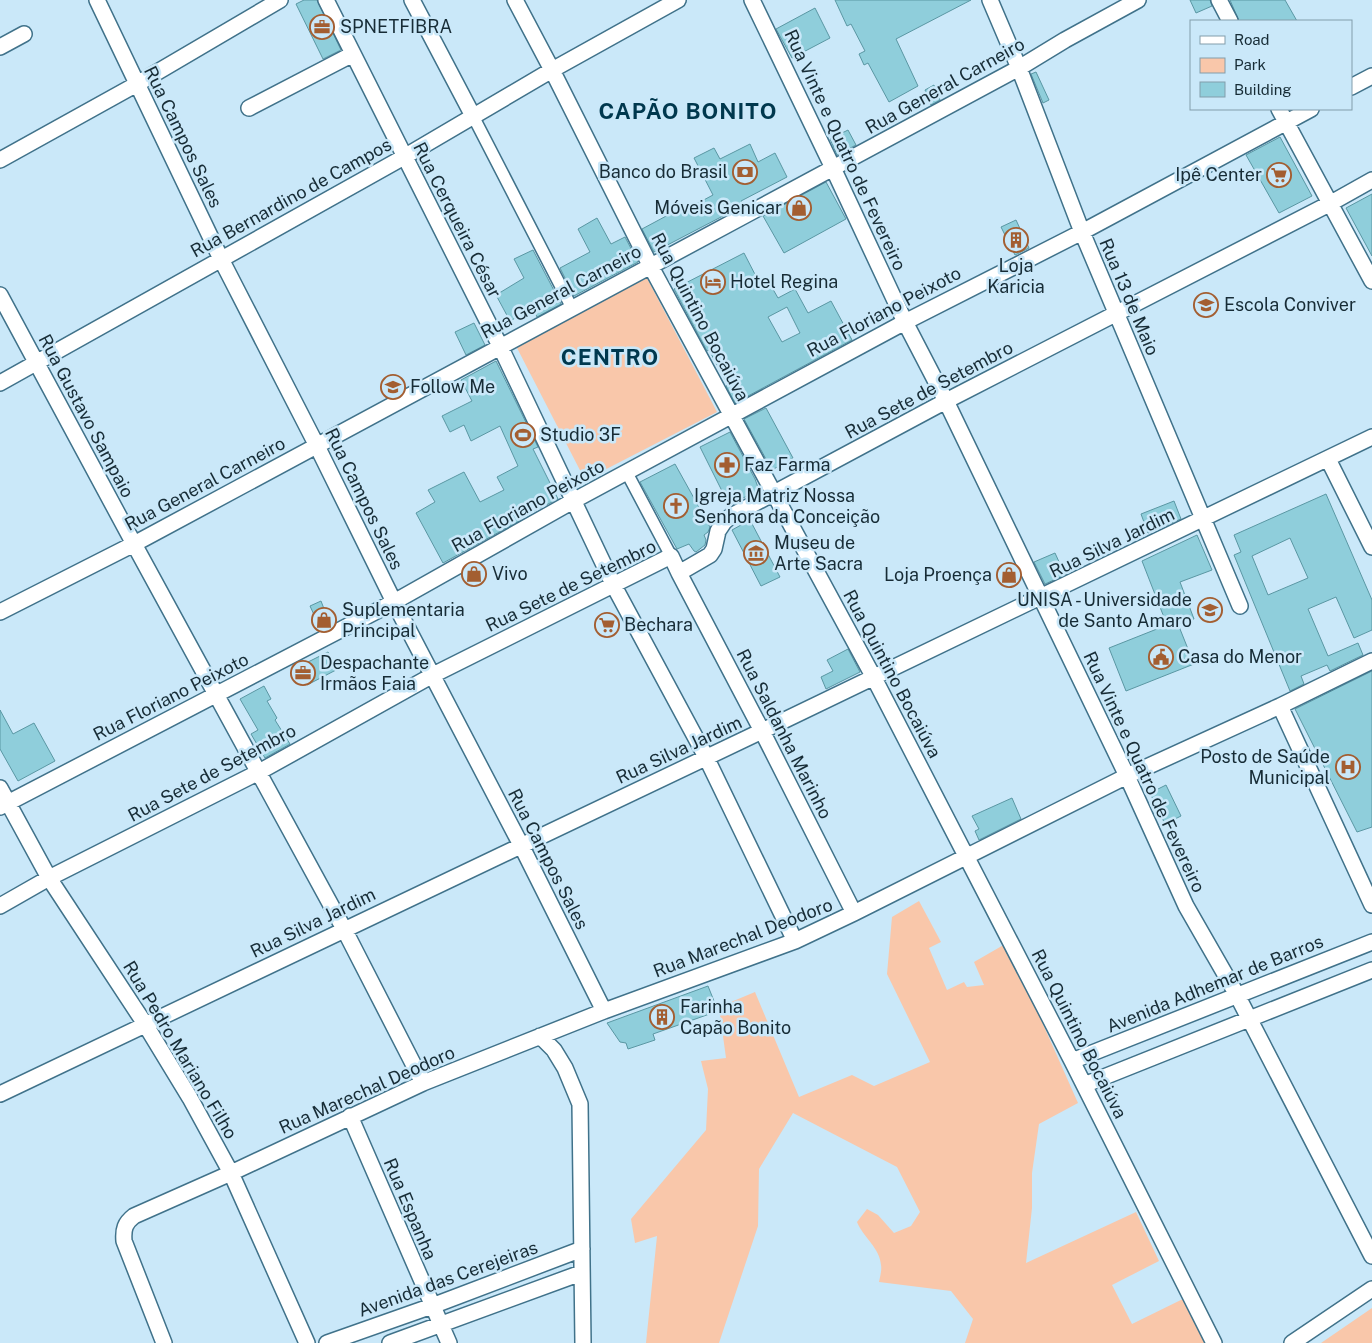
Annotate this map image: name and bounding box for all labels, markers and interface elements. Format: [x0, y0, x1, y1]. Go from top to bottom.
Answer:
office icon: SPNETFIBRA [309, 14, 335, 40]
place label: SPNETFIBRA [340, 16, 452, 37]
legend [1190, 20, 1352, 110]
street label: Rua Vinte e Quatro de Fevereiro [780, 26, 911, 274]
text: Road [1234, 31, 1270, 48]
street label: Rua General Carneiro [861, 33, 1028, 138]
text: Park [1234, 56, 1266, 73]
street label: Rua Campos Sales [140, 62, 227, 211]
text: Building [1234, 81, 1292, 98]
district label: CAPÃO BONITO [599, 97, 777, 124]
street label: Rua Bernardino de Campos [187, 134, 395, 262]
street label: Rua Cerqueira César [409, 138, 506, 301]
bank icon: Banco do Brasil [732, 159, 758, 185]
place label: Banco do Brasil [599, 161, 728, 182]
supermarket icon: Ipê Center [1266, 162, 1292, 188]
place label: Ipê Center [1175, 164, 1262, 185]
shop icon: Móveis Genicar [786, 195, 812, 221]
place label: Móveis Genicar [654, 197, 782, 218]
building icon: Loja Karicia [1003, 227, 1029, 253]
street label: Rua Quintino Bocaiúva [647, 229, 754, 404]
street label: Rua 13 de Maio [1095, 235, 1164, 359]
street label: Rua General Carneiro [477, 240, 645, 343]
place label: Loja Karicia [987, 255, 1045, 297]
street label: Rua Floriano Peixoto [803, 262, 964, 361]
hotel icon: Hotel Regina [700, 269, 726, 295]
place label: Hotel Regina [730, 271, 838, 292]
school or university icon: Escola Conviver [1193, 292, 1219, 318]
place label: Escola Conviver [1224, 294, 1356, 315]
street label: Rua Gustavo Sampaio [34, 330, 138, 501]
street label: Rua Sete de Setembro [841, 336, 1016, 443]
district label: CENTRO [561, 344, 659, 370]
school or university icon: Follow Me [380, 374, 406, 400]
place label: Follow Me [410, 376, 495, 397]
sports icon: Studio 3F [510, 422, 536, 448]
street label: Rua Campos Sales [321, 424, 408, 573]
place label: Studio 3F [540, 424, 621, 445]
street label: Rua General Carneiro [121, 432, 289, 535]
pharmacy icon: Faz Farma [714, 452, 740, 478]
place label: Faz Farma [744, 454, 830, 475]
street label: Rua Floriano Peixoto [448, 455, 608, 556]
place label: Igreja Matriz Nossa Senhora da Conceição [694, 485, 880, 527]
church icon: Igreja Matriz Nossa Senhora da Conceição [663, 493, 689, 519]
street label: Rua Silva Jardim [1046, 503, 1178, 582]
place label: Museu de Arte Sacra [774, 532, 863, 574]
street label: Rua Sete de Setembro [482, 535, 659, 636]
museum icon: Museu de Arte Sacra [743, 540, 769, 566]
shop icon: Vivo [461, 561, 487, 587]
shop icon: Loja Proença [996, 562, 1022, 588]
place label: Vivo [492, 563, 528, 584]
place label: Loja Proença [884, 564, 992, 585]
street label: Rua Quintino Bocaiúva [839, 586, 946, 761]
place label: UNISA - Universidade de Santo Amaro [1017, 589, 1192, 631]
school or university icon: UNISA - Universidade de Santo Amaro [1197, 597, 1223, 623]
place label: Suplementaria Principal [342, 599, 465, 641]
shop icon: Suplementaria Principal [311, 607, 337, 633]
supermarket icon: Bechara [594, 612, 620, 638]
place label: Bechara [624, 614, 693, 635]
public building icon: Casa do Menor [1148, 644, 1174, 670]
street label: Rua Saldanha Marinho [732, 645, 836, 822]
place label: Casa do Menor [1178, 646, 1302, 667]
street label: Rua Floriano Peixoto [90, 648, 252, 745]
street label: Rua Vinte e Quatro de Fevereiro [1079, 648, 1210, 896]
place label: Despachante Irmãos Faia [320, 652, 429, 694]
office icon: Despachante Irmãos Faia [290, 660, 316, 686]
street label: Rua Silva Jardim [612, 711, 745, 788]
street label: Rua Sete de Setembro [124, 719, 299, 826]
place label: Posto de Saúde Municipal [1200, 746, 1330, 788]
hospital icon: Posto de Saúde Municipal [1335, 754, 1361, 780]
street label: Rua Campos Sales [504, 785, 593, 933]
street label: Rua Silva Jardim [247, 883, 379, 962]
street label: Rua Marechal Deodoro [650, 894, 835, 981]
street label: Avenida Adhemar de Barros [1103, 930, 1326, 1037]
street label: Rua Quintino Bocaiúva [1028, 945, 1131, 1122]
street label: Rua Pedro Mariano Filho [119, 957, 242, 1142]
place label: Farinha Capão Bonito [680, 996, 791, 1038]
building icon: Farinha Capão Bonito [649, 1004, 675, 1030]
street label: Rua Marechal Deodoro [276, 1041, 458, 1138]
street label: Rua Espanha [380, 1155, 441, 1263]
street label: Avenida das Cerejeiras [355, 1236, 540, 1321]

